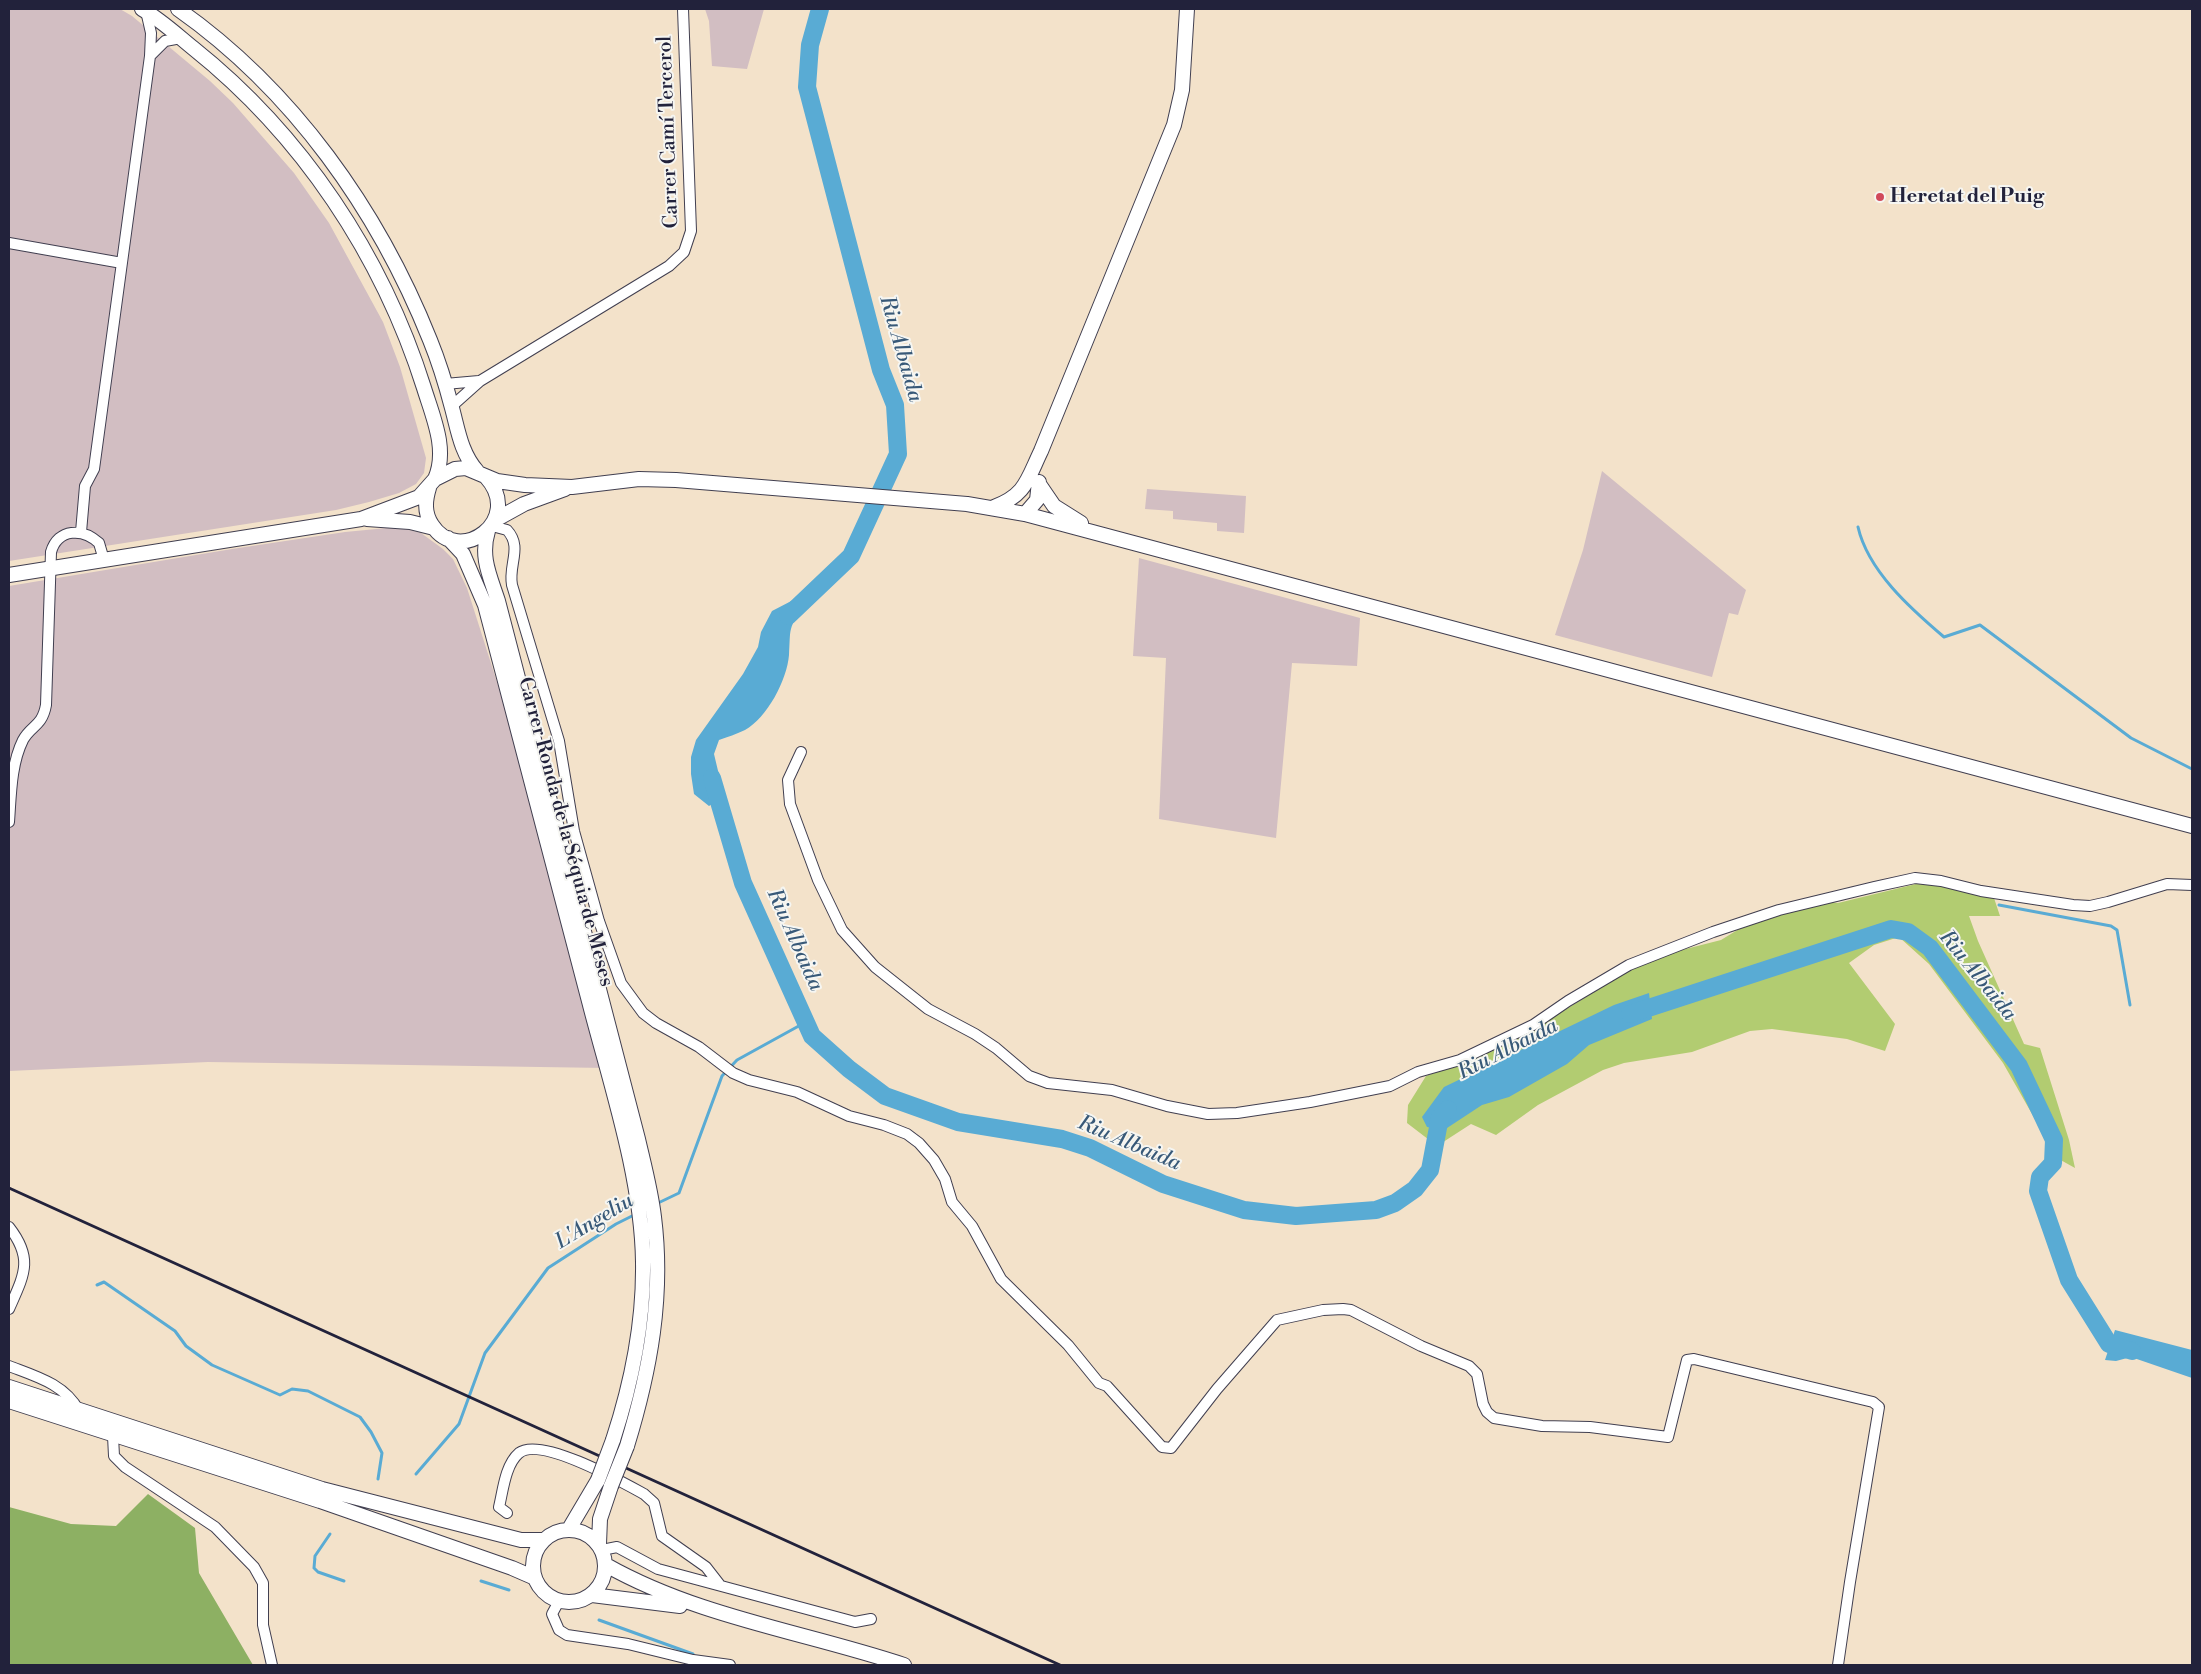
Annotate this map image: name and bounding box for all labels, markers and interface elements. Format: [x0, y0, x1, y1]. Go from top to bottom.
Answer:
street label: Carrer Camí Tercerol [654, 35, 684, 229]
place label: Heretat del Puig [1890, 185, 2044, 209]
marker: Heretat del Puig [1874, 191, 1886, 203]
water label: Riu Albaida [873, 293, 927, 405]
street label: Carrer Ronda de la Séquia de Meses [512, 675, 618, 989]
water label: Riu Albaida [760, 885, 828, 995]
water label: Riu Albaida [1933, 926, 2021, 1026]
water label: Riu Albaida [1454, 1014, 1562, 1086]
water label: Riu Albaida [1074, 1111, 1184, 1177]
water label: L'Angeliu [551, 1189, 639, 1255]

